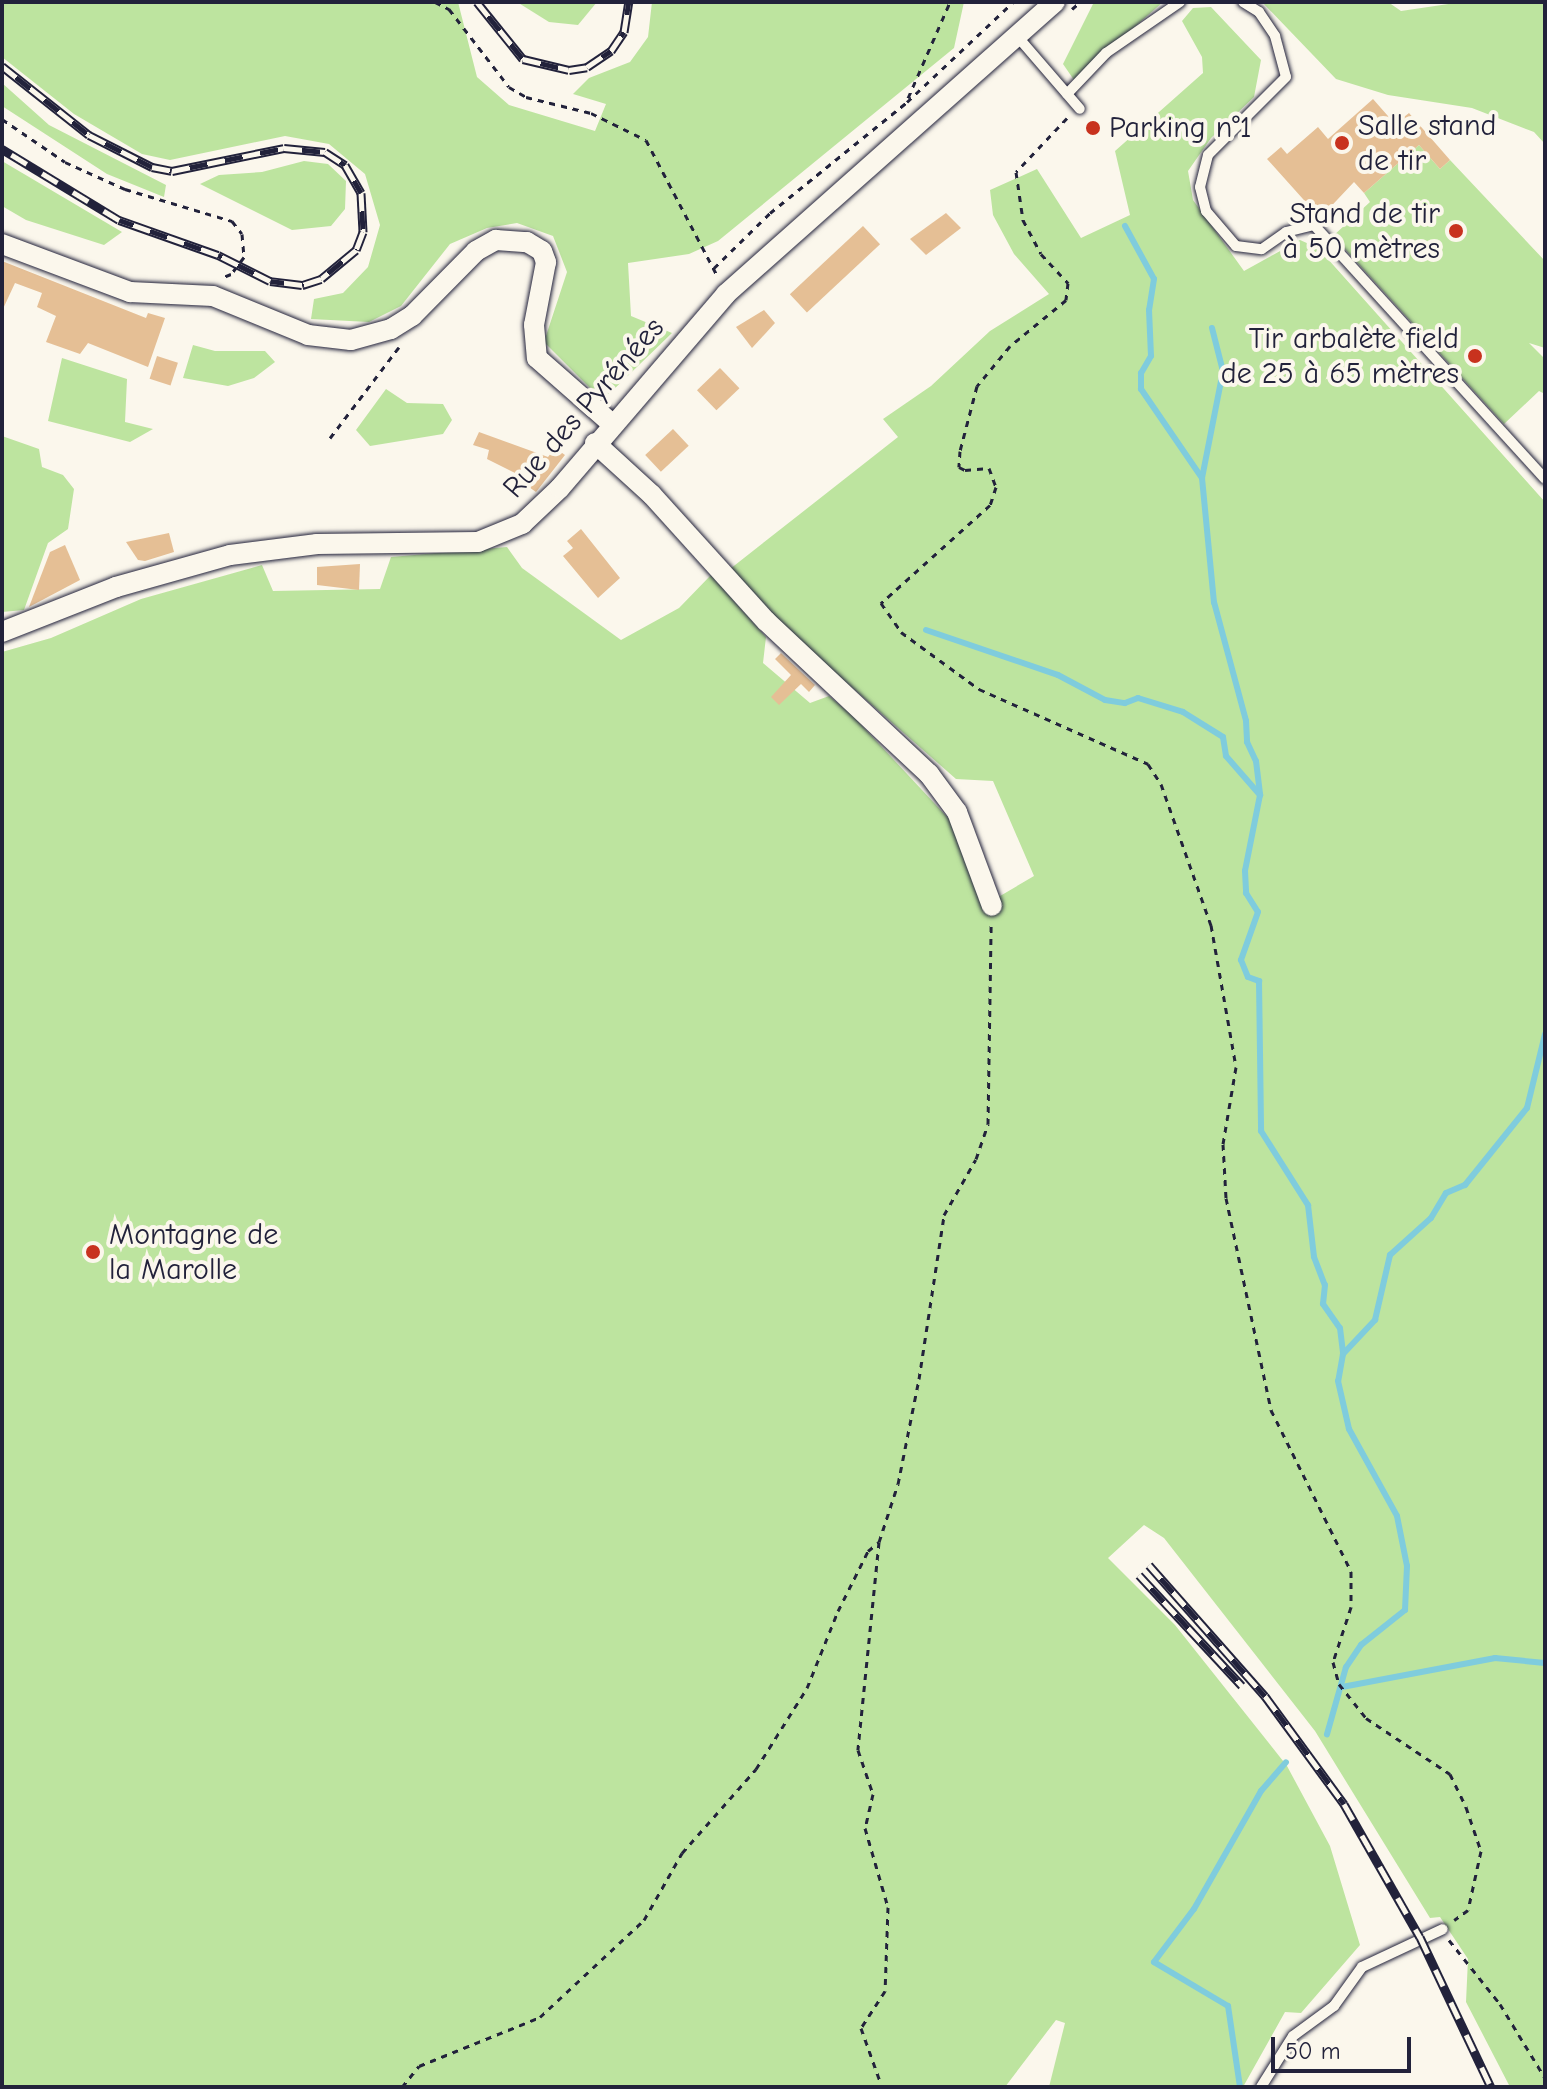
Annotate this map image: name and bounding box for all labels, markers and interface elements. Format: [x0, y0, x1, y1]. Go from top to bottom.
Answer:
place label: Salle stand de tir [1358, 108, 1496, 178]
place label: Parking n°1 [1109, 110, 1252, 146]
marker: Parking n°1 [1084, 119, 1102, 137]
marker: Salle stand de tir [1333, 134, 1351, 152]
place label: Stand de tir à 50 mètres [1283, 196, 1440, 266]
marker: Stand de tir à 50 mètres [1447, 222, 1465, 240]
street label: Rue des Pyrénées [496, 311, 672, 505]
place label: Tir arbalète field de 25 à 65 mètres [1221, 321, 1459, 392]
marker: Tir arbalète field de 25 à 65 mètres [1466, 347, 1484, 365]
place label: Montagne de la Marolle [109, 1217, 278, 1288]
marker: Montagne de la Marolle [84, 1243, 102, 1261]
scale bar [1275, 2021, 1415, 2071]
text: 50 m [1285, 2037, 1341, 2065]

